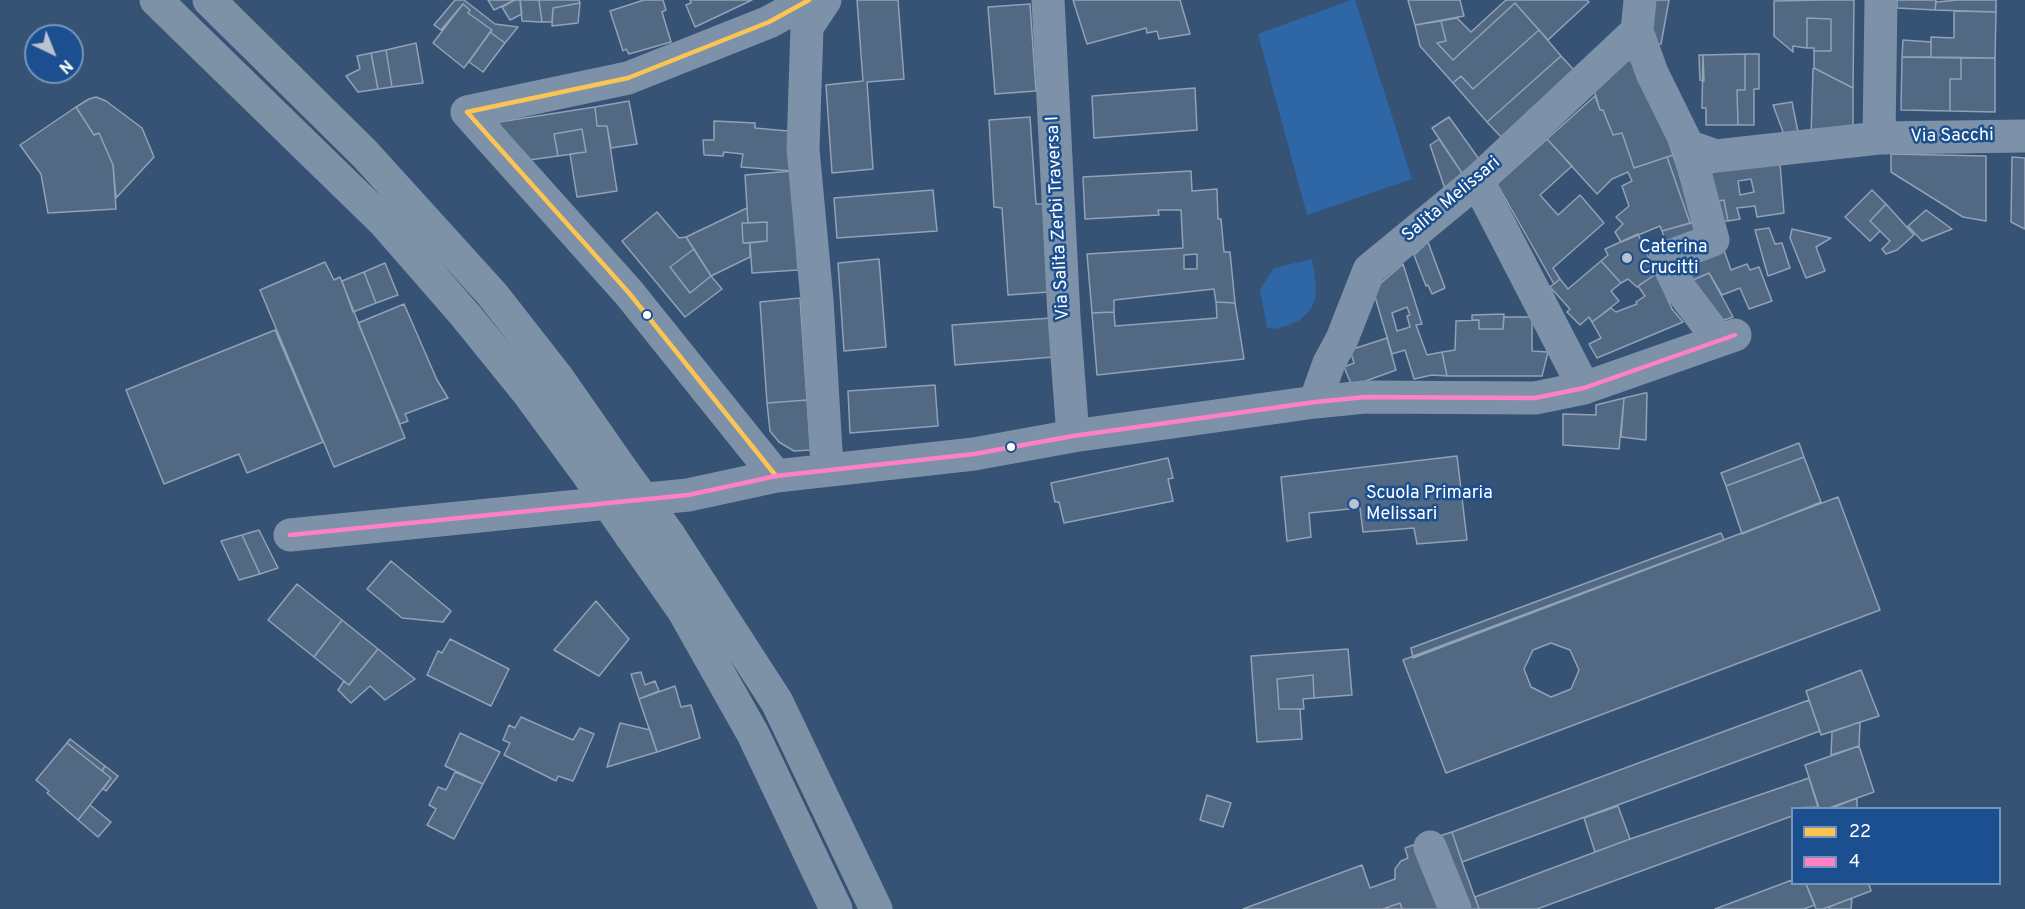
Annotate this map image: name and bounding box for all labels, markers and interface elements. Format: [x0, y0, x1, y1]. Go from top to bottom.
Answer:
north arrow [24, 24, 84, 84]
text: N [54, 54, 76, 77]
street label: Via Salita Zerbi Traversa I [1043, 115, 1075, 321]
street label: Via Sacchi [1910, 125, 1994, 149]
street label: Salita Melissari [1399, 153, 1505, 247]
place label: Caterina Crucitti [1639, 237, 1708, 280]
marker: Caterina Crucitti [1620, 251, 1634, 265]
unlabelled marker [641, 309, 653, 321]
unlabelled marker [1005, 441, 1017, 453]
place label: Scuola Primaria Melissari [1366, 483, 1493, 526]
marker: Scuola Primaria Melissari [1347, 497, 1361, 511]
legend [1791, 807, 2001, 885]
text: 22 [1849, 821, 1871, 844]
text: 4 [1849, 851, 1860, 874]

